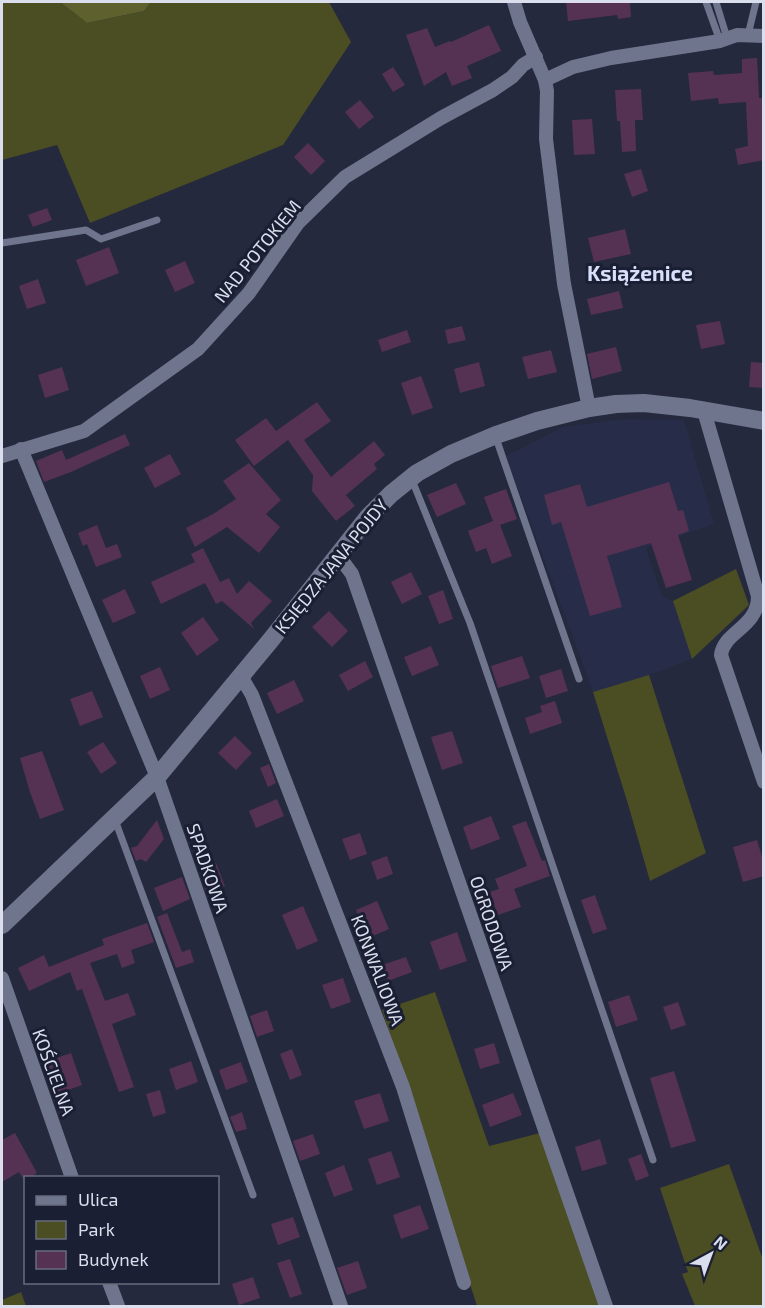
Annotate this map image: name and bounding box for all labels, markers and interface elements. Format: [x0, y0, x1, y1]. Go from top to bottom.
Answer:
street label: NAD POTOKIEM [209, 195, 305, 307]
district label: Książenice [587, 260, 693, 286]
street label: KSIĘDZA JANA POJDY [270, 494, 393, 638]
street label: SPADKOWA [182, 820, 234, 916]
street label: OGRODOWA [466, 873, 519, 974]
street label: KONWALIOWA [347, 912, 409, 1029]
street label: KOŚCIELNA [28, 1026, 80, 1119]
legend [24, 1176, 219, 1284]
text: Ulica [78, 1188, 118, 1210]
text: Park [78, 1218, 115, 1240]
north arrow [681, 1224, 741, 1284]
text: N [711, 1231, 732, 1253]
text: Budynek [78, 1248, 149, 1270]

